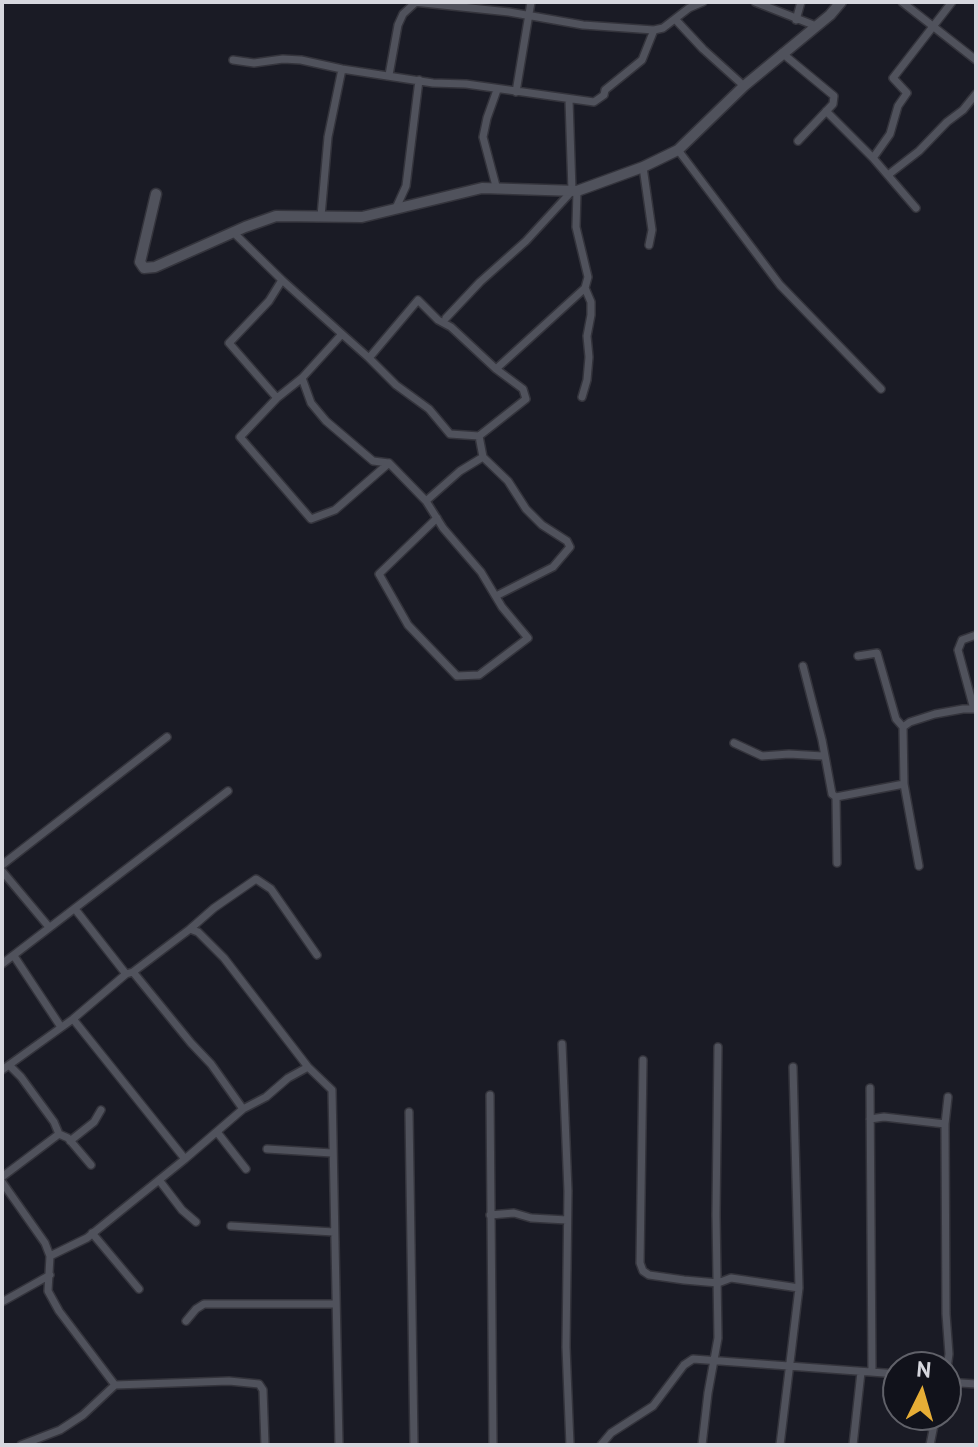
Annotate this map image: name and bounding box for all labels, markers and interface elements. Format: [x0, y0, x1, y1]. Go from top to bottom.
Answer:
north arrow [882, 1351, 962, 1431]
text: N [915, 1355, 932, 1384]

